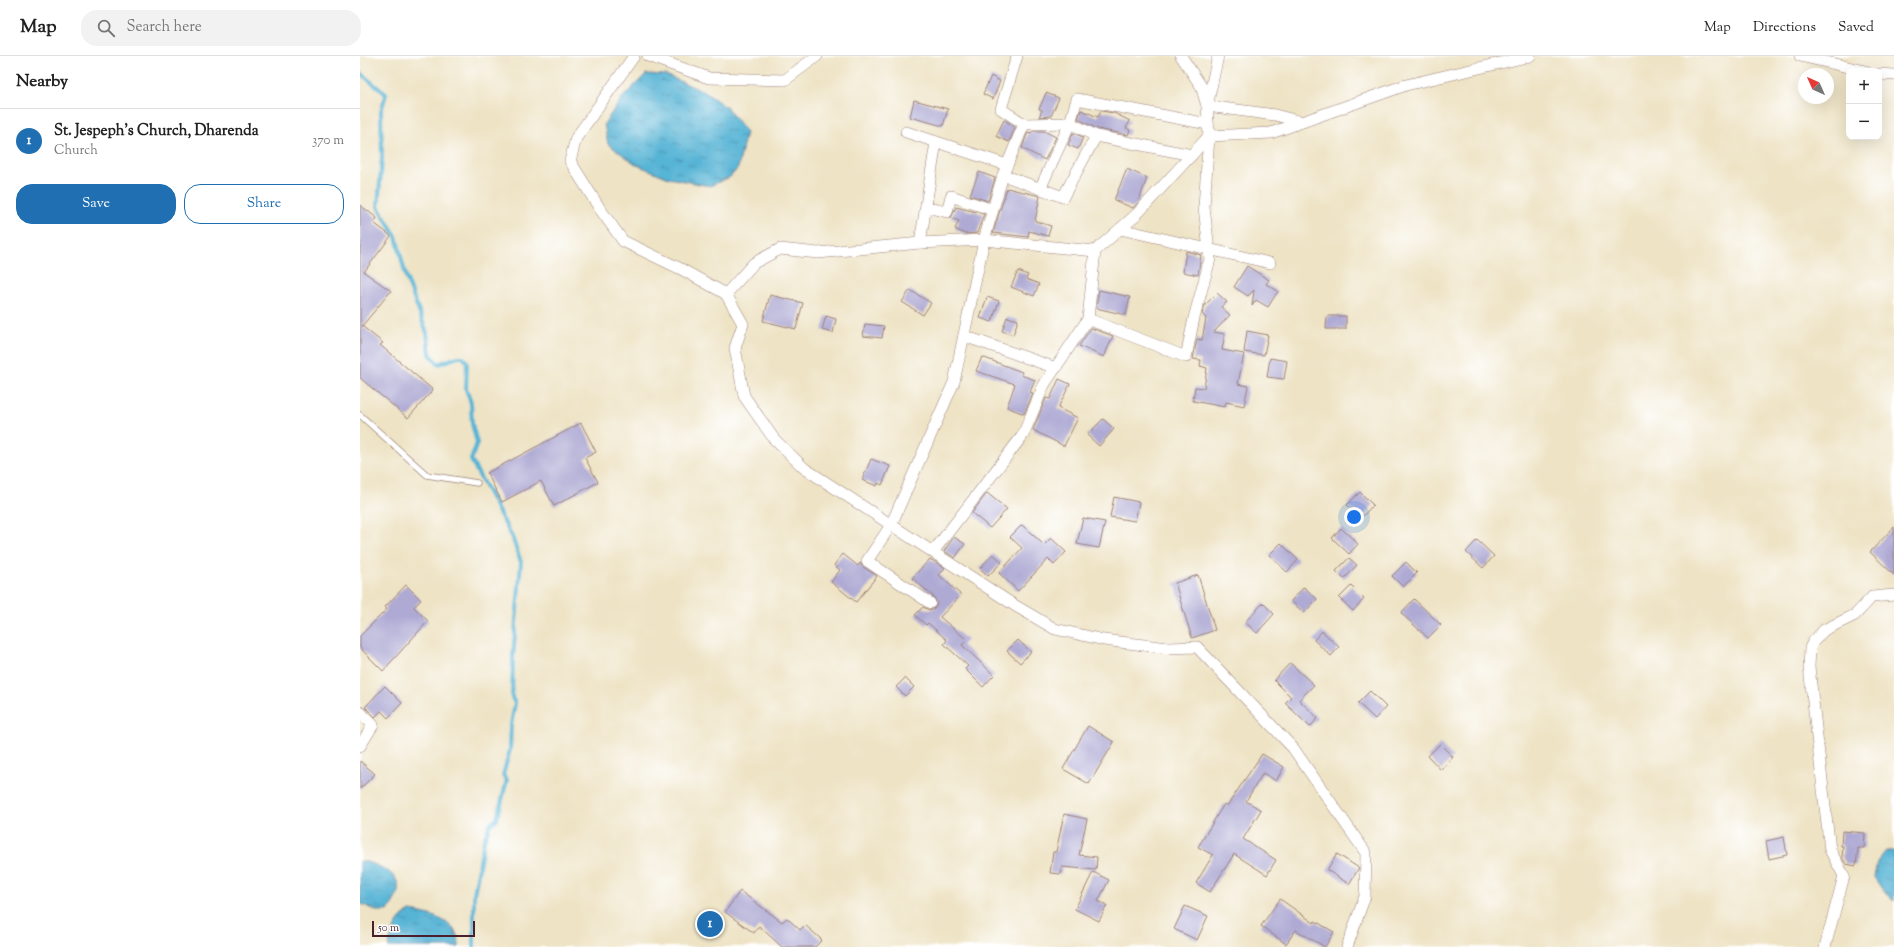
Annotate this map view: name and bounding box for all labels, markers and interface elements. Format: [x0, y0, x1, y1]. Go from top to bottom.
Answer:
search box [81, 10, 361, 46]
text: Map [20, 14, 57, 41]
icon: search [95, 17, 117, 39]
text: Search here [127, 17, 202, 38]
text: Map [1704, 18, 1731, 38]
text: Directions [1753, 18, 1816, 38]
text: Saved [1838, 18, 1874, 38]
north arrow [1798, 68, 1834, 104]
map controls [1846, 68, 1882, 140]
button: + [1846, 68, 1882, 104]
text: Nearby [16, 70, 68, 94]
button: − [1846, 104, 1882, 140]
text: St. Jespeph's Church, Dharenda [54, 121, 259, 142]
text: 1 [27, 132, 31, 150]
text: 370 m [312, 132, 344, 150]
text: Church [54, 142, 98, 160]
button: Save [16, 184, 176, 224]
button: Share [184, 184, 344, 224]
your location [1344, 507, 1364, 527]
pin: 1 [697, 909, 723, 939]
scale bar [372, 919, 475, 938]
text: 50 m [378, 920, 399, 936]

